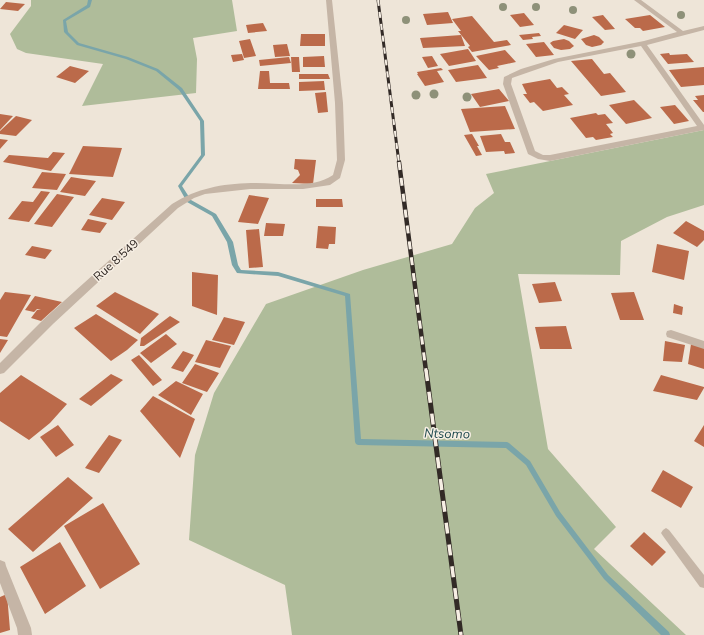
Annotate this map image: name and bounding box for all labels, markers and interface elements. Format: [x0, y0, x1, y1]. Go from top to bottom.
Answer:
street label: Rue 8.549 [90, 235, 142, 285]
water label: Ntsomo [424, 425, 470, 443]

